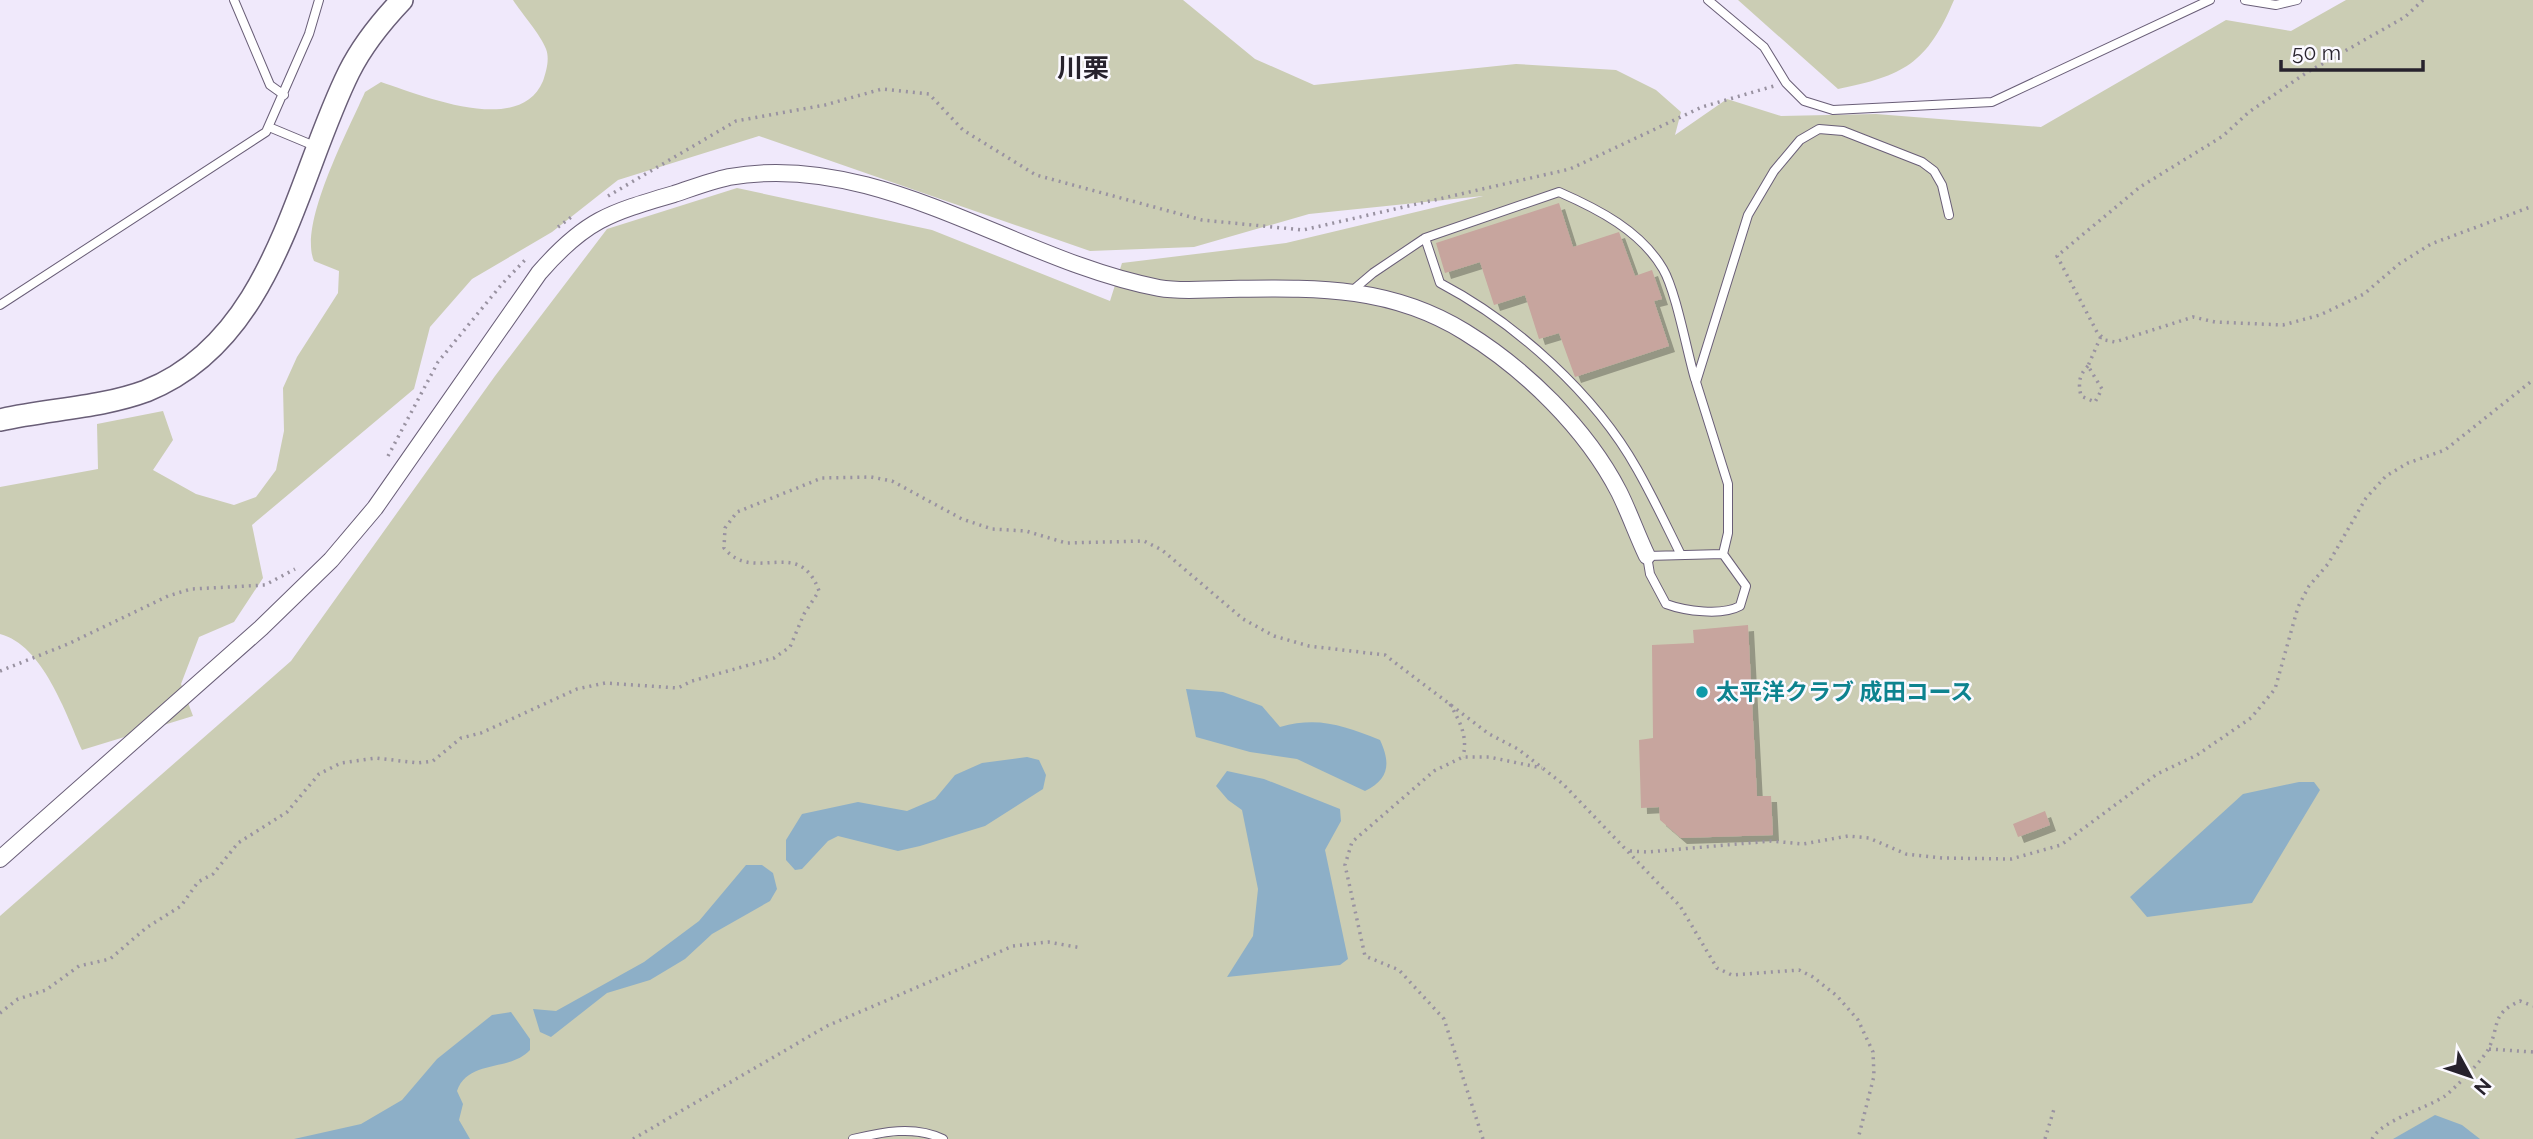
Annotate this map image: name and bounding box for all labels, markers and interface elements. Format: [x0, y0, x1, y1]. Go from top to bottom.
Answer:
scale bar [2281, 28, 2423, 72]
text: 50 m [2292, 40, 2341, 65]
district label: 川栗 [1057, 53, 1109, 83]
place label: 太平洋クラブ 成田コース [1716, 678, 1973, 705]
marker: 太平洋クラブ 成田コース [1694, 684, 1710, 700]
north arrow [2435, 1041, 2505, 1111]
text: N [2470, 1074, 2496, 1100]

